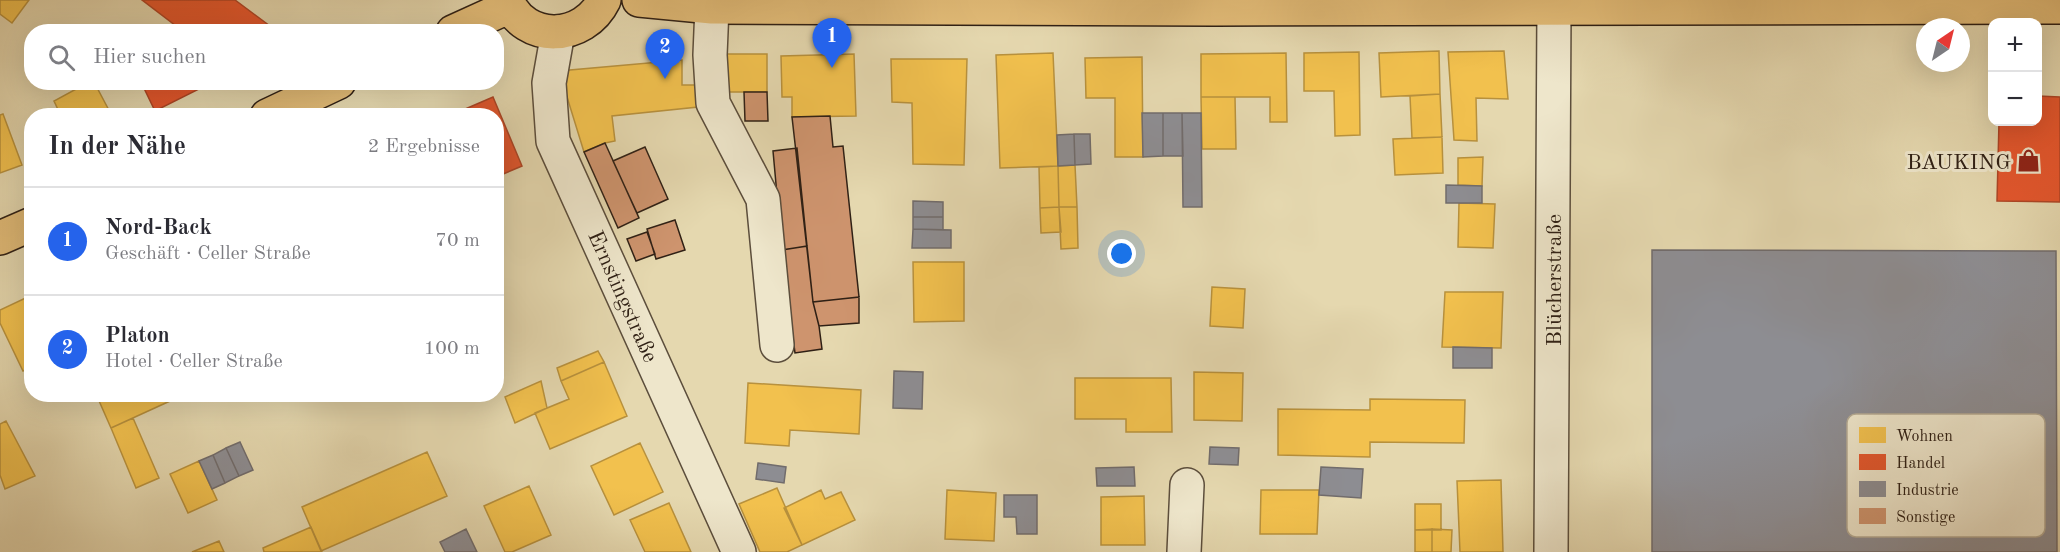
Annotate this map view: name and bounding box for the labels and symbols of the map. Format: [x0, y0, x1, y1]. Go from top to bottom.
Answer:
north arrow [1916, 18, 1970, 72]
pin: 1 [812, 19, 852, 68]
pin: 2 [646, 29, 684, 79]
shop icon: BAUKING [2016, 148, 2042, 174]
place label: BAUKING [1906, 152, 2011, 174]
street label: Blücherstraße [1544, 214, 1566, 346]
street label: Ernstingstraße [583, 228, 661, 366]
your location [1107, 239, 1136, 268]
legend [1847, 414, 2045, 537]
text: Wohnen [1896, 429, 1953, 445]
text: Handel [1896, 456, 1945, 472]
text: Industrie [1896, 483, 1959, 499]
text: Sonstige [1896, 510, 1955, 526]

